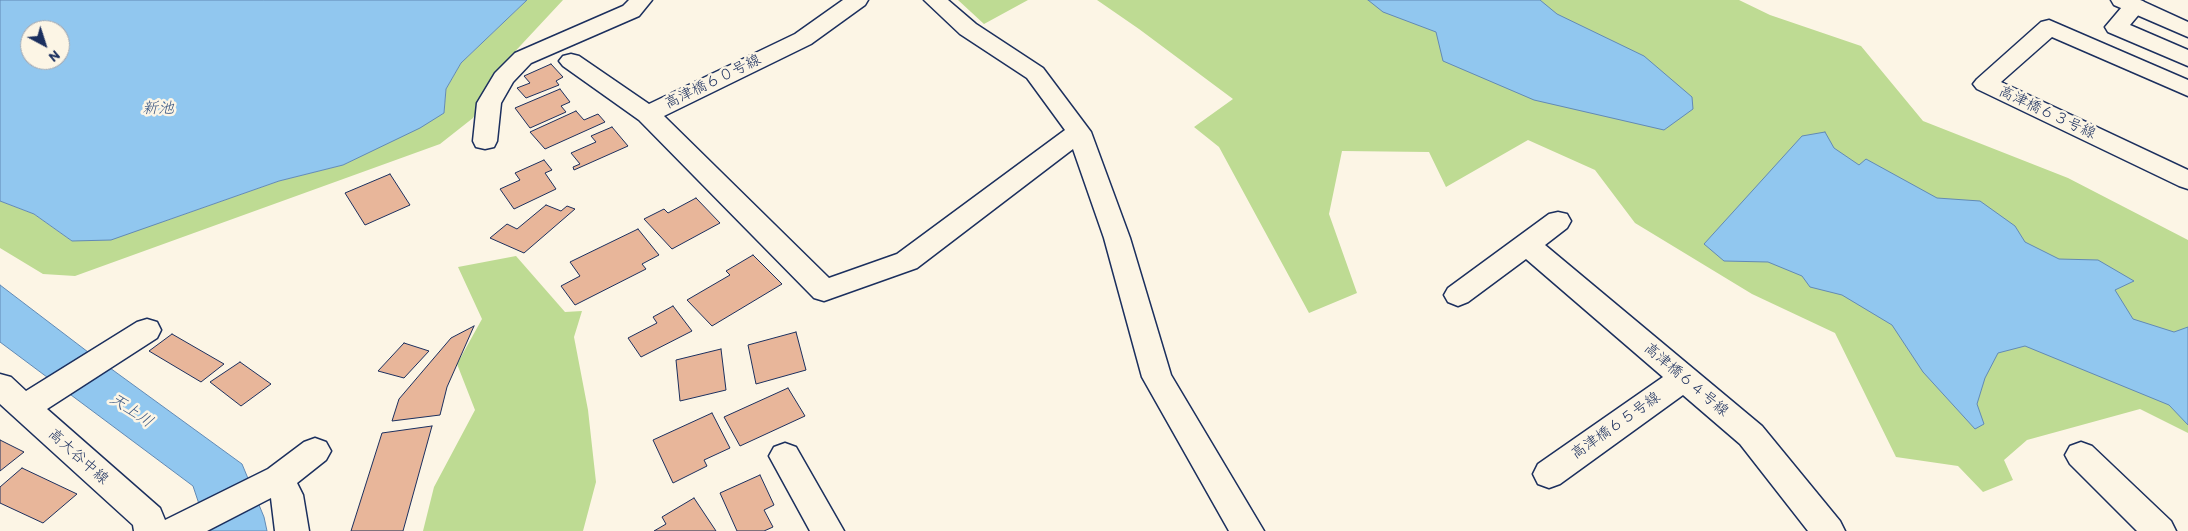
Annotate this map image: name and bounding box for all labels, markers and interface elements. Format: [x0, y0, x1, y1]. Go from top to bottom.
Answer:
north arrow [20, 20, 70, 70]
text: N [45, 47, 63, 66]
street label: 高津橋６０号線 [662, 51, 764, 113]
street label: 高津橋６３号線 [1996, 83, 2098, 143]
water label: 新池 [142, 99, 174, 119]
street label: 高津橋６４号線 [1640, 339, 1732, 421]
street label: 高津橋６５号線 [1568, 389, 1664, 463]
water label: 天上川 [106, 390, 156, 432]
street label: 高大谷中線 [44, 425, 112, 489]

